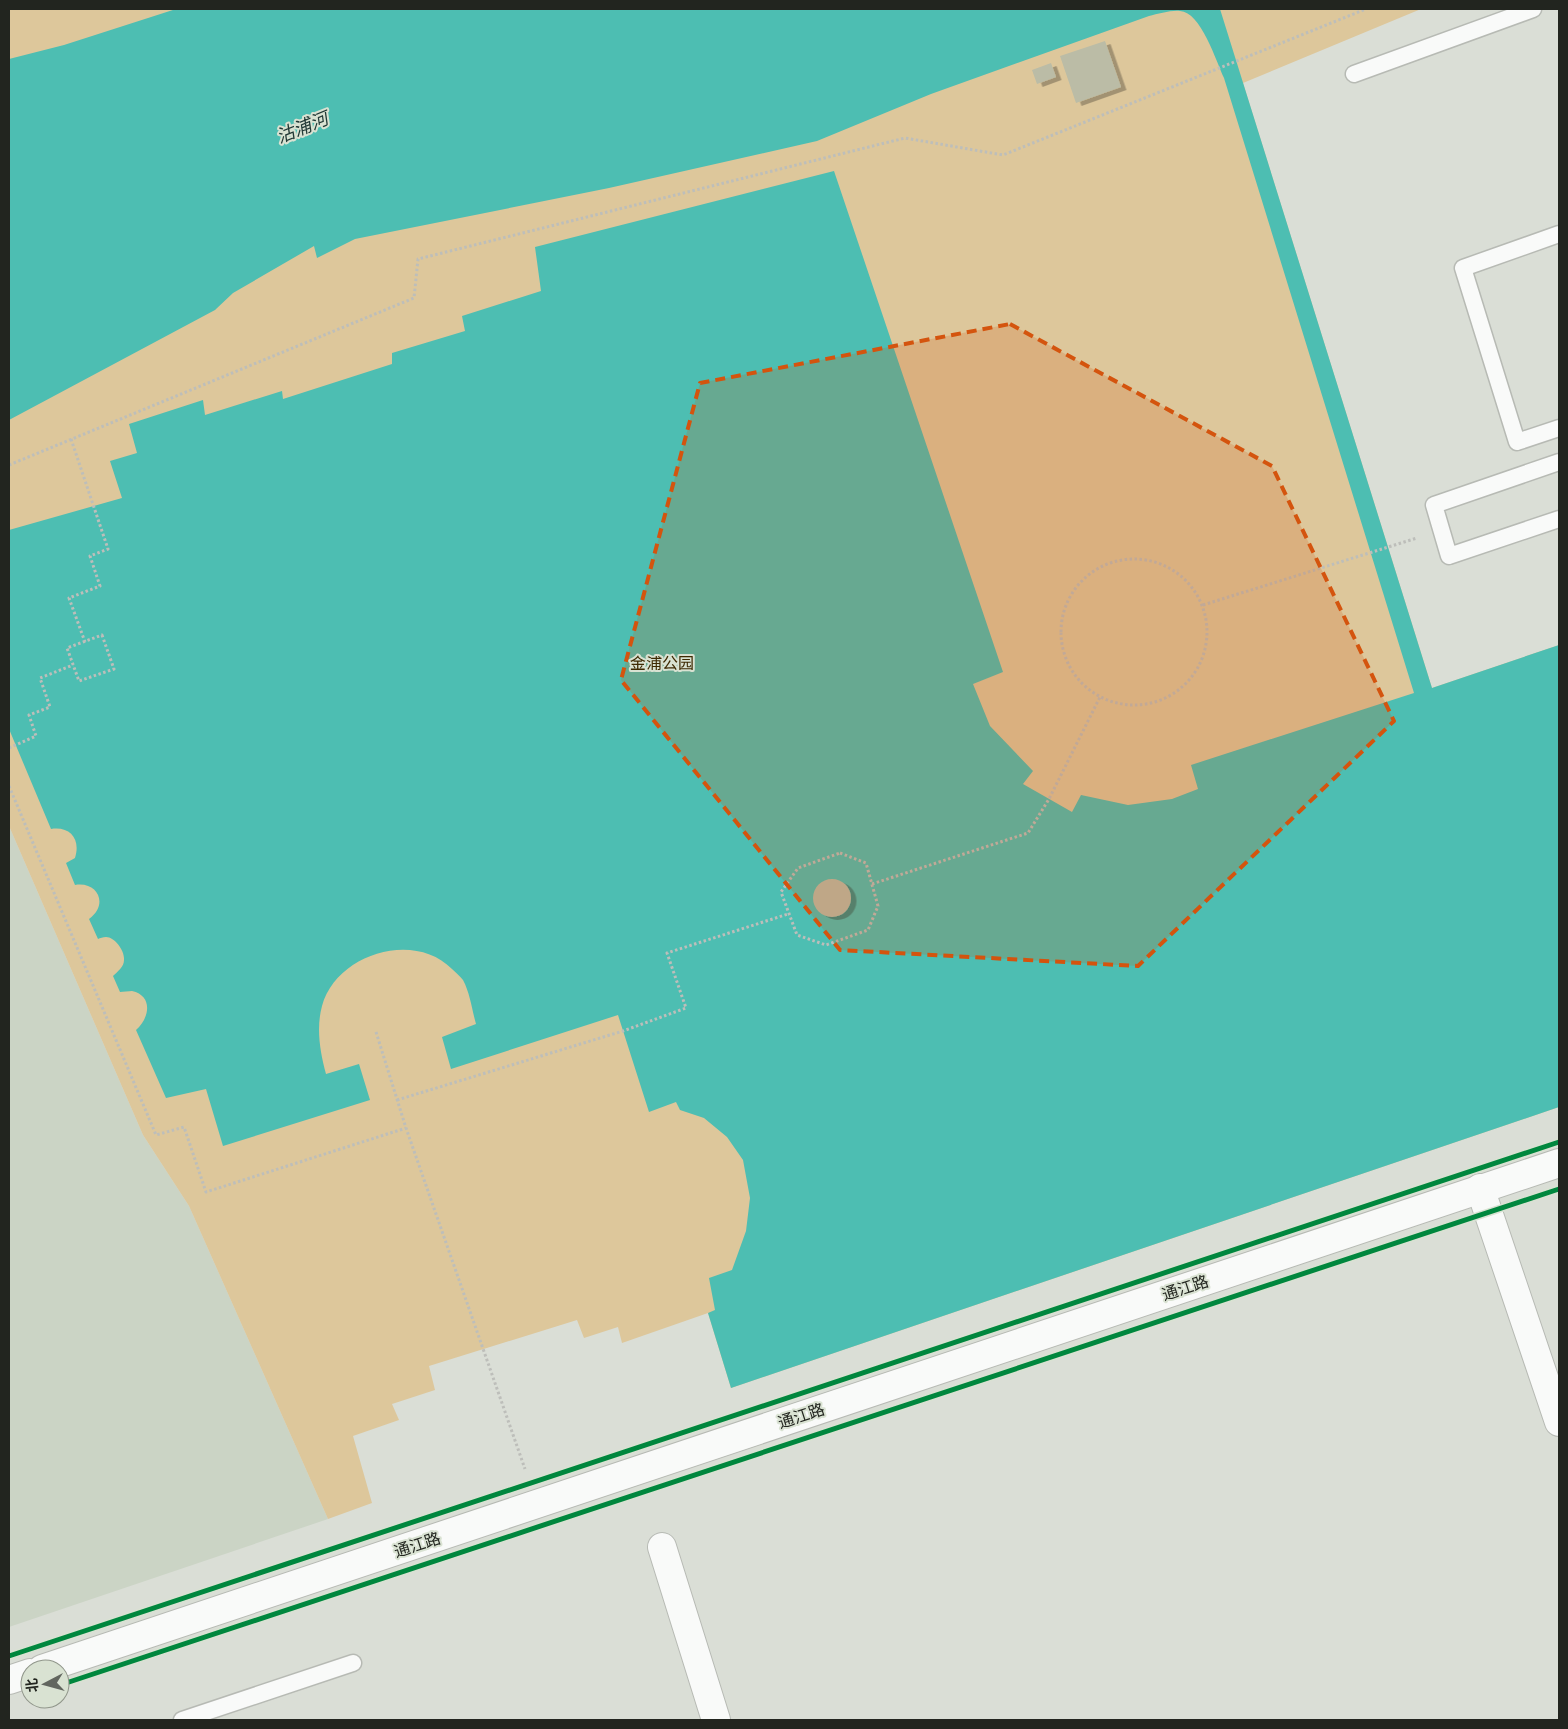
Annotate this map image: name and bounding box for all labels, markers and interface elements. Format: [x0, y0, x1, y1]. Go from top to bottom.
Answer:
water label: 沽浦河 [273, 106, 334, 147]
park label: 金浦公园 [630, 653, 694, 672]
street label: 通江路 [1159, 1271, 1211, 1303]
street label: 通江路 [775, 1399, 827, 1431]
street label: 通江路 [391, 1528, 443, 1560]
north arrow [20, 1659, 70, 1709]
text: 北 [22, 1678, 41, 1693]

